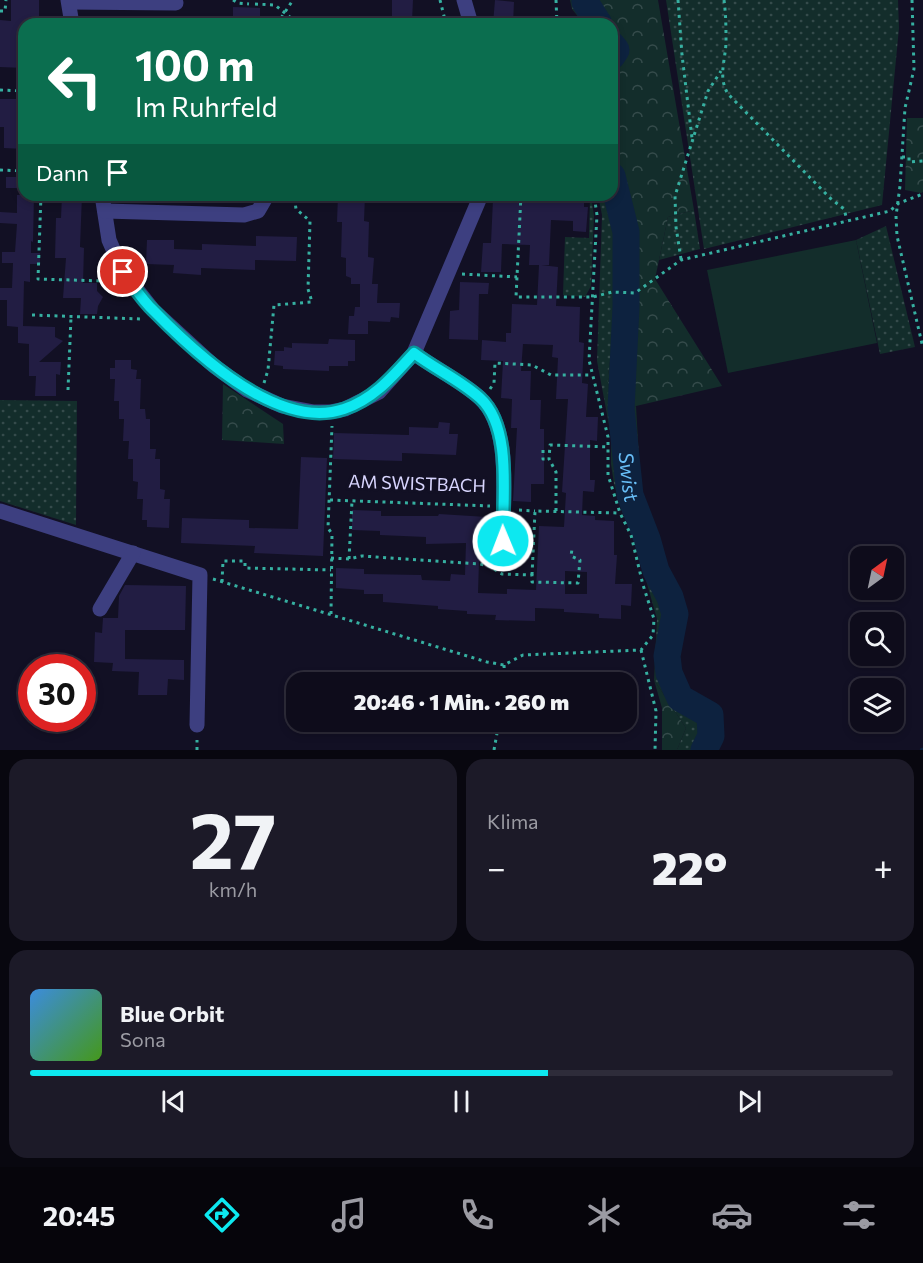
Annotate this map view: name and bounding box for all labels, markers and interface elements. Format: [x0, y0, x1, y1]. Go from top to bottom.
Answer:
text: 100 m [135, 38, 255, 90]
icon: left [36, 42, 114, 120]
text: Im Ruhrfeld [135, 90, 277, 123]
icon: arrive [101, 156, 134, 189]
text: Dann [36, 159, 89, 186]
pin [97, 246, 148, 297]
icon: arrive [106, 255, 139, 288]
water label: Swist [615, 451, 645, 506]
street label: AM SWISTBACH [348, 470, 486, 496]
position arrow [471, 509, 535, 573]
north arrow [850, 546, 904, 600]
map controls [850, 546, 904, 732]
button: search [850, 612, 904, 666]
speed limit sign: 30 [18, 654, 96, 732]
button: layers [850, 678, 904, 732]
text: 20:46 · 1 Min. · 260 m [354, 688, 569, 715]
text: 27 [190, 790, 276, 885]
text: Klima [487, 809, 539, 833]
text: 22° [652, 839, 728, 894]
text: − [487, 846, 506, 887]
text: + [874, 846, 893, 887]
text: km/h [209, 877, 257, 901]
text: Blue Orbit [120, 1000, 224, 1027]
text: Sona [120, 1027, 166, 1051]
icon: previous [157, 1085, 190, 1118]
icon: pause [445, 1085, 478, 1118]
icon: next [733, 1085, 766, 1118]
icon: directions [201, 1194, 243, 1236]
icon: music [328, 1194, 370, 1236]
icon: phone [456, 1194, 498, 1236]
icon: climate [583, 1194, 625, 1236]
icon: car [711, 1194, 753, 1236]
icon: filters [838, 1194, 880, 1236]
text: 20:45 [43, 1199, 115, 1232]

